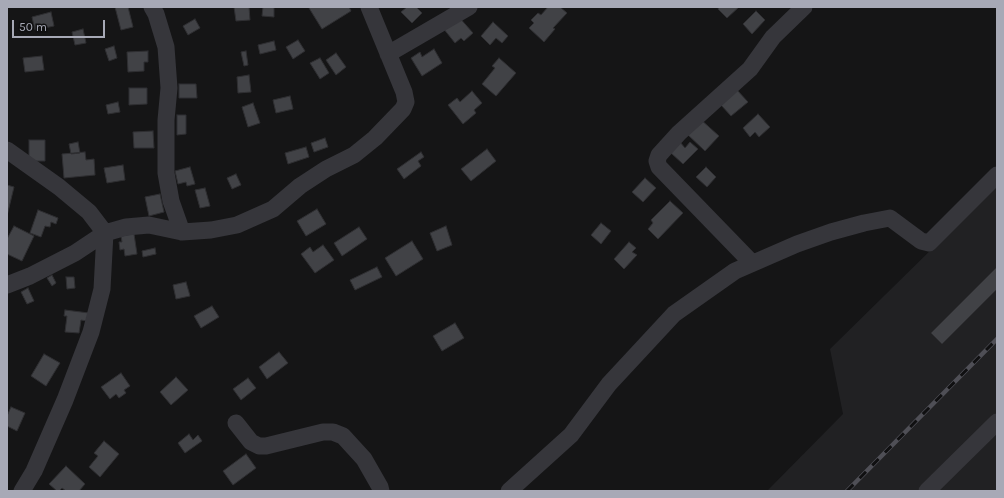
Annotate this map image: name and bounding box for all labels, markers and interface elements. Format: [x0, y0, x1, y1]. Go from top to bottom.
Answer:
scale bar [14, 12, 107, 38]
text: 50 m [19, 20, 47, 34]

